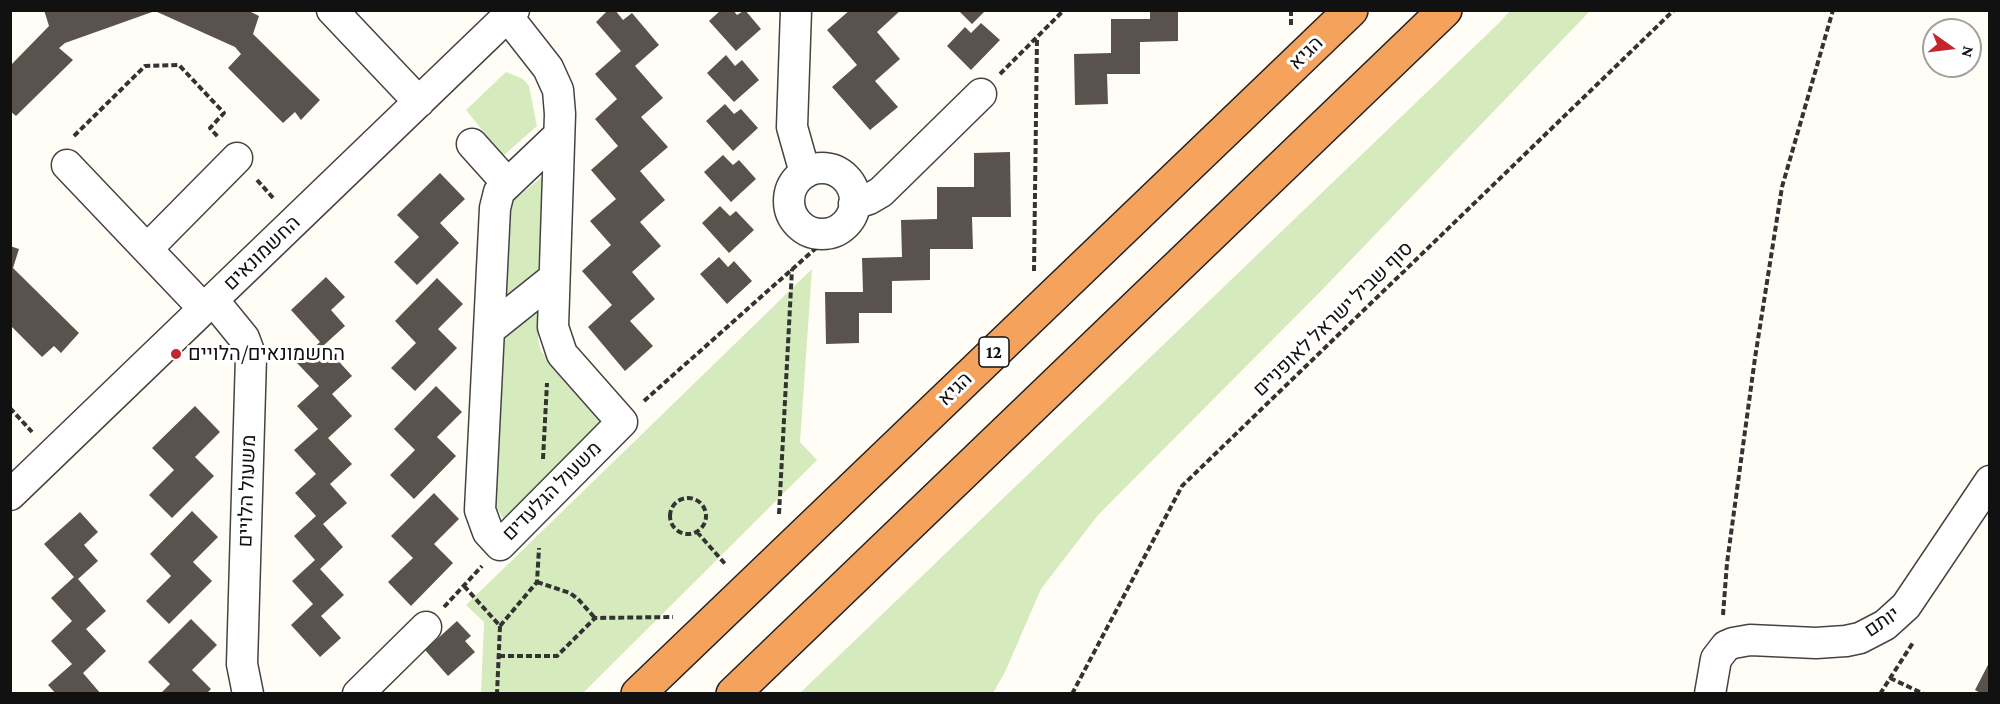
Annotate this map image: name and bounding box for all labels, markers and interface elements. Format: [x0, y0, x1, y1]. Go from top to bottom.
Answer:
north arrow [1922, 18, 1982, 78]
street label: הגיא [1284, 31, 1328, 75]
text: N [1958, 45, 1978, 59]
street label: החשמונאים [219, 211, 305, 295]
street label: סוף שביל ישראל לאופניים [1248, 236, 1418, 402]
road number: 12 [979, 337, 1009, 367]
place label: החשמונאים/הלויים [188, 342, 345, 366]
marker: החשמונאים/הלויים [169, 347, 183, 361]
street label: הגיא [933, 367, 977, 411]
street label: משעול הלויים [233, 434, 261, 548]
street label: משעול הגלעדים [497, 436, 607, 546]
street label: יותם [1860, 602, 1904, 642]

